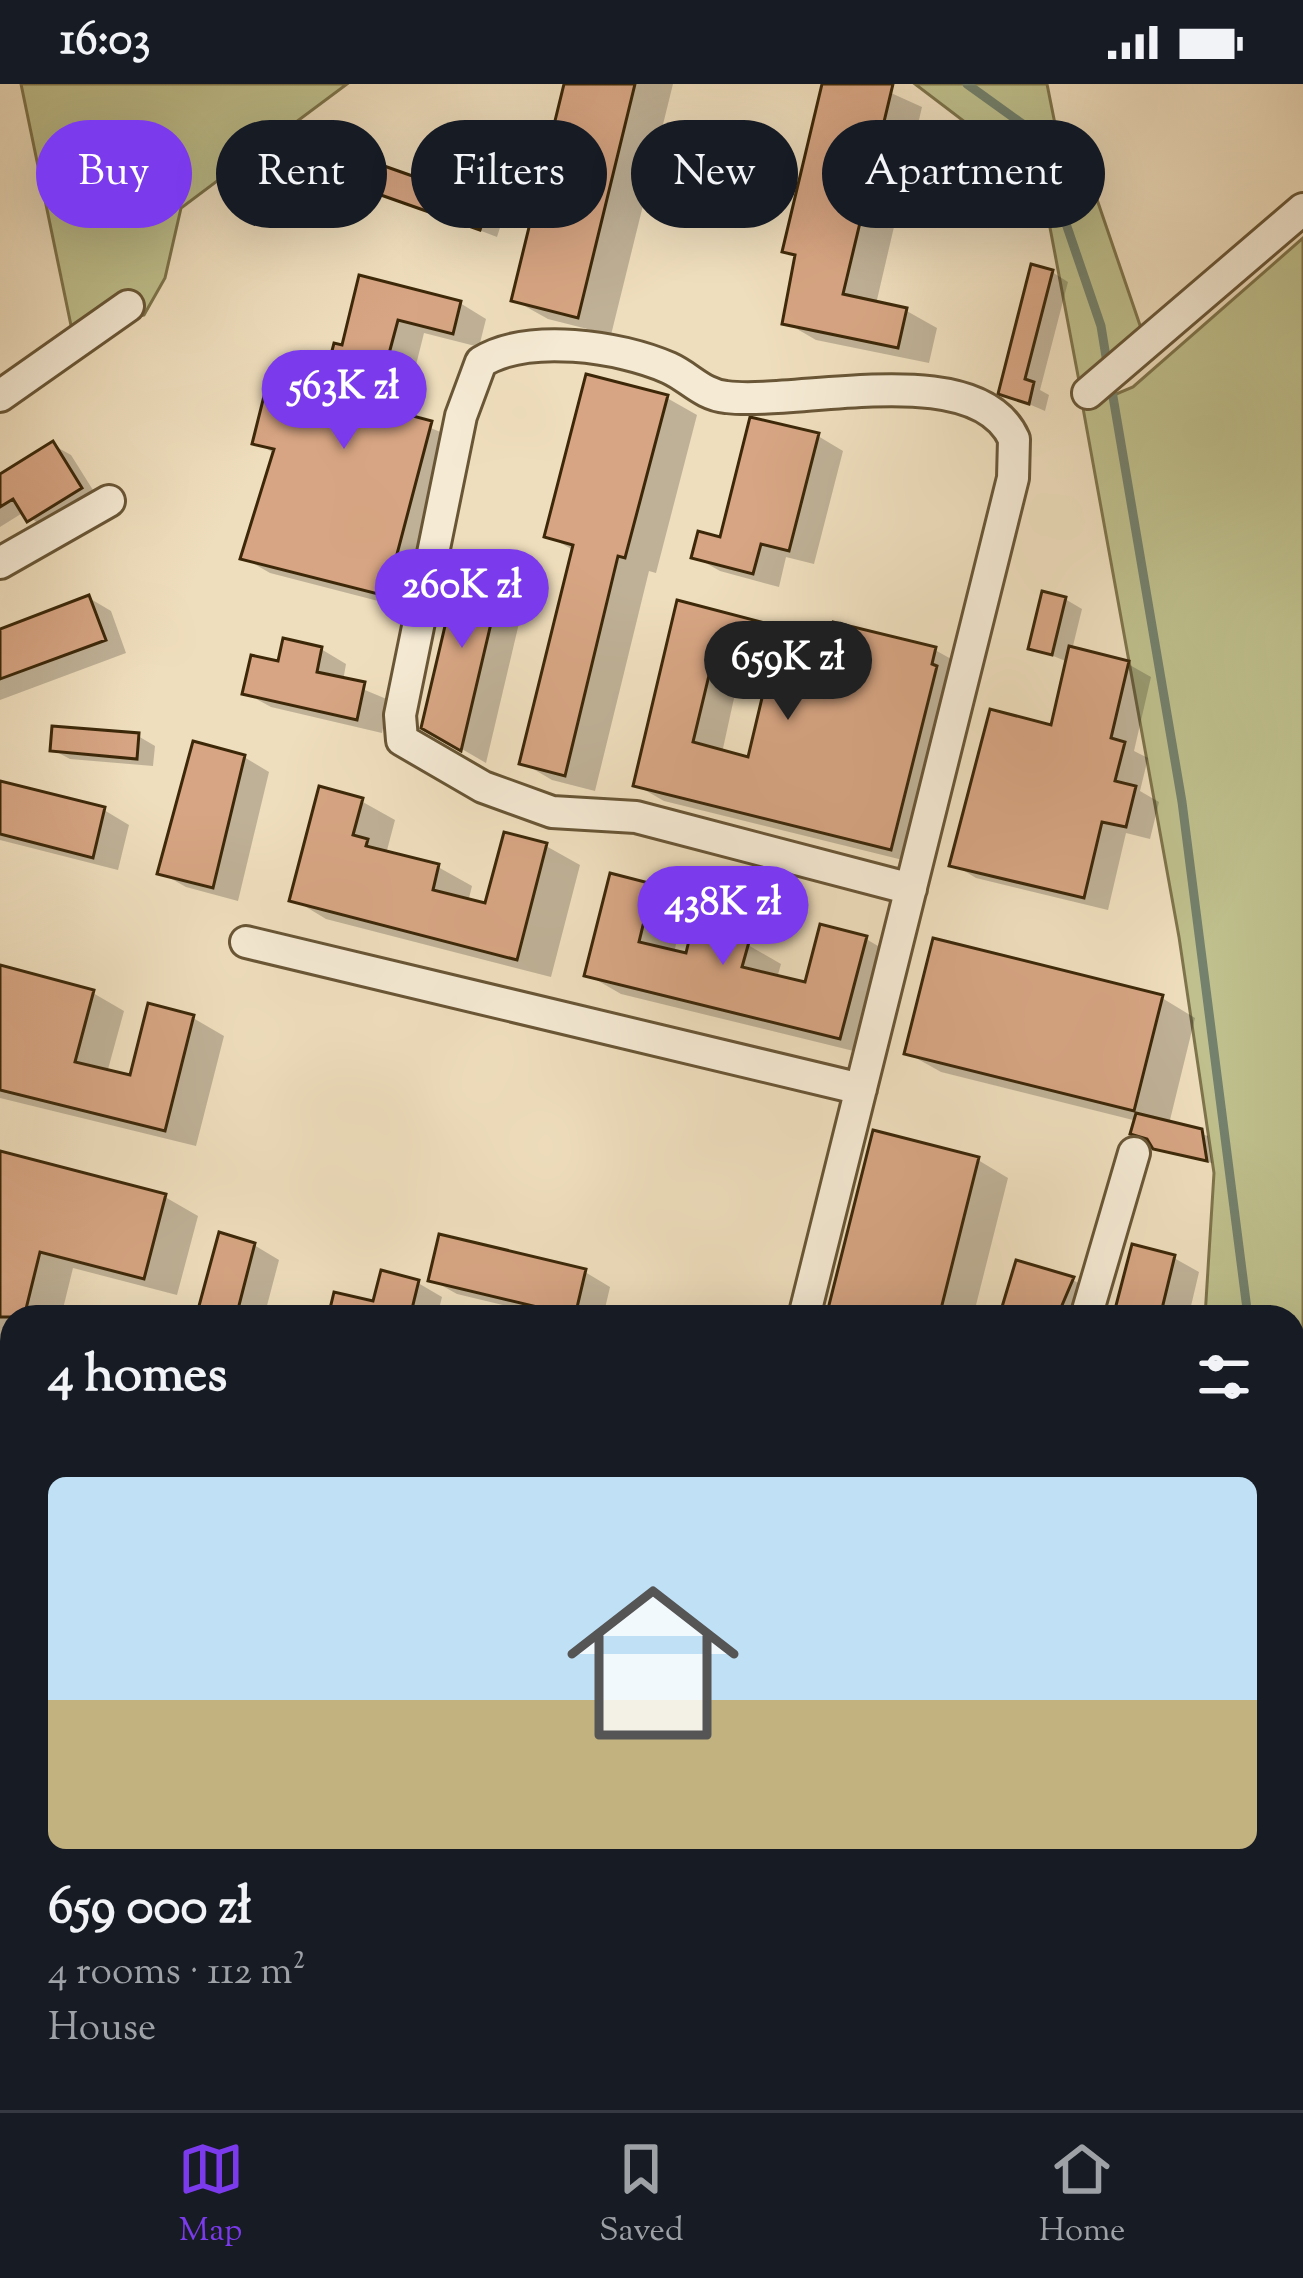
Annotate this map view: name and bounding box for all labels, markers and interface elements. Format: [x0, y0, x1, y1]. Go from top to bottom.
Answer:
text: 16:03 [60, 10, 150, 75]
chip: Buy [36, 120, 192, 228]
chip: Rent [216, 120, 387, 228]
chip: Filters [411, 120, 607, 228]
chip: New [631, 120, 798, 228]
chip: Apartment [822, 120, 1105, 228]
pin: 563K zł [233, 350, 455, 452]
text: 563K zł [289, 361, 399, 417]
pin: 260K zł [351, 549, 573, 651]
text: 260K zł [402, 560, 522, 616]
pin: 659K zł [677, 621, 899, 723]
text: 659K zł [731, 632, 845, 688]
pin: 438K zł [612, 866, 834, 968]
text: 438K zł [664, 877, 782, 933]
text: 4 homes [48, 1341, 227, 1414]
icon: filters [1191, 1344, 1257, 1410]
icon: home [545, 1555, 761, 1771]
text: 659 000 zł [48, 1873, 252, 1946]
text: 4 rooms · 112 m² [48, 1946, 306, 2002]
text: House [48, 2002, 156, 2058]
tab: Map [178, 2136, 244, 2256]
tab: Saved [599, 2136, 684, 2256]
tab: Home [1039, 2136, 1125, 2256]

